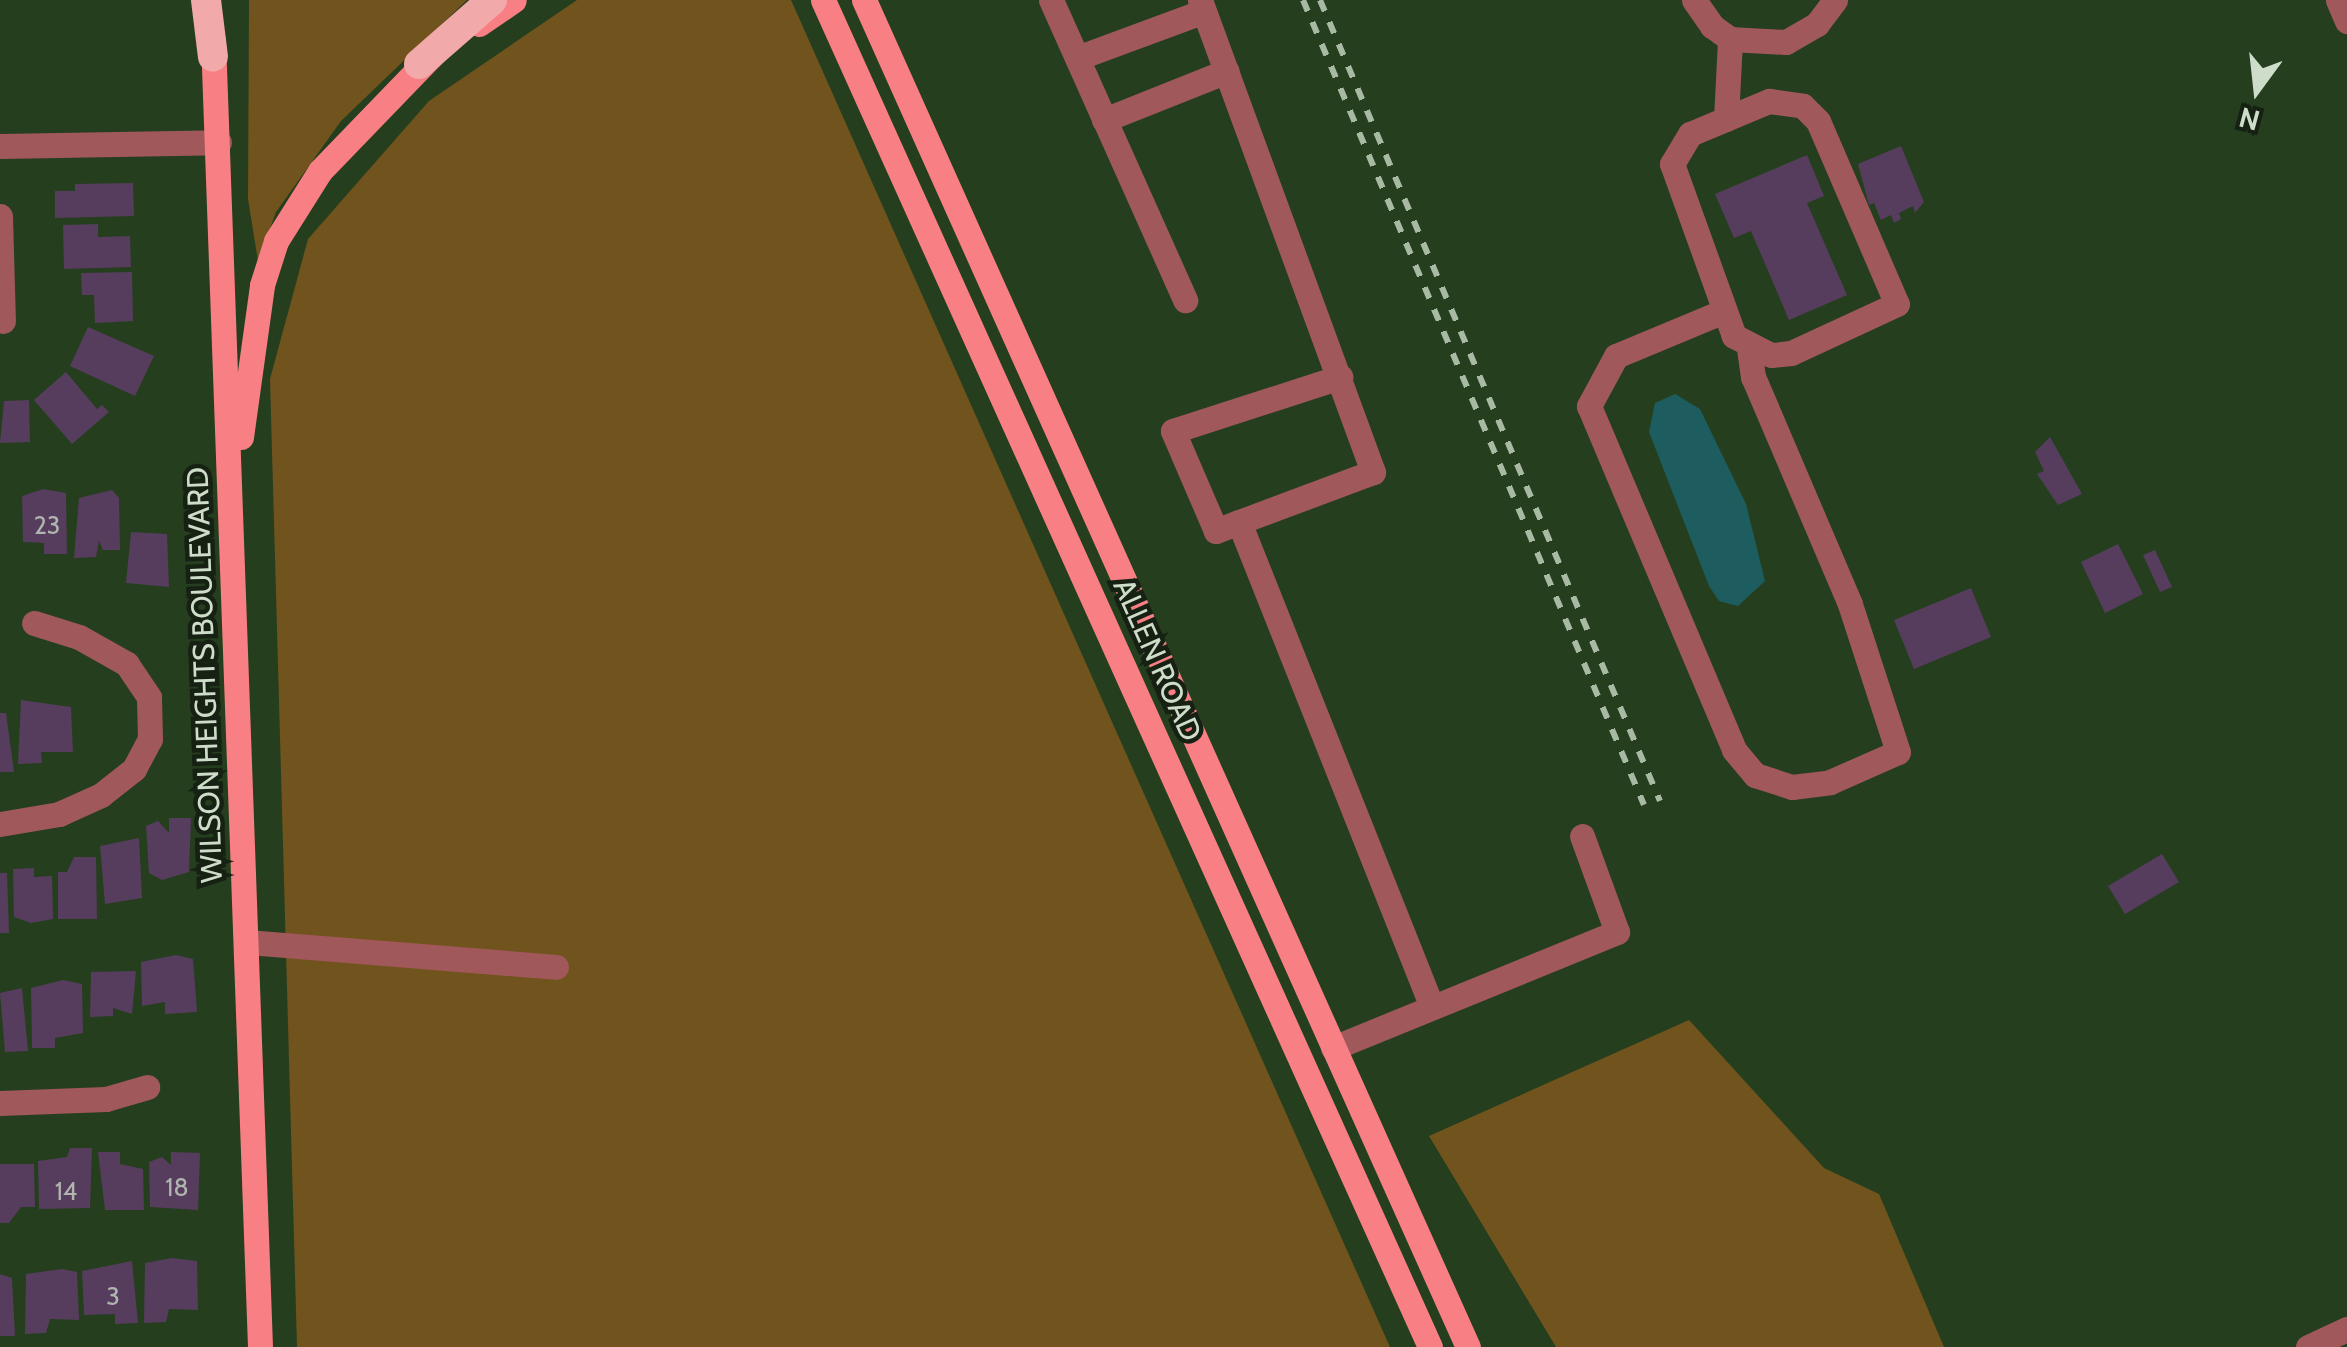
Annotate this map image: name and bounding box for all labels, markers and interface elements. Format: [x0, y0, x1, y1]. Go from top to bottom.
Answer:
north arrow [2207, 40, 2307, 140]
text: N [2235, 100, 2263, 138]
street label: WILSON HEIGHTS BOULEVARD [180, 466, 230, 884]
house number: 23 [34, 510, 60, 540]
street label: ALLEN ROAD [1105, 573, 1209, 747]
house number: 18 [165, 1172, 189, 1202]
house number: 14 [55, 1176, 77, 1206]
house number: 3 [106, 1281, 120, 1311]

